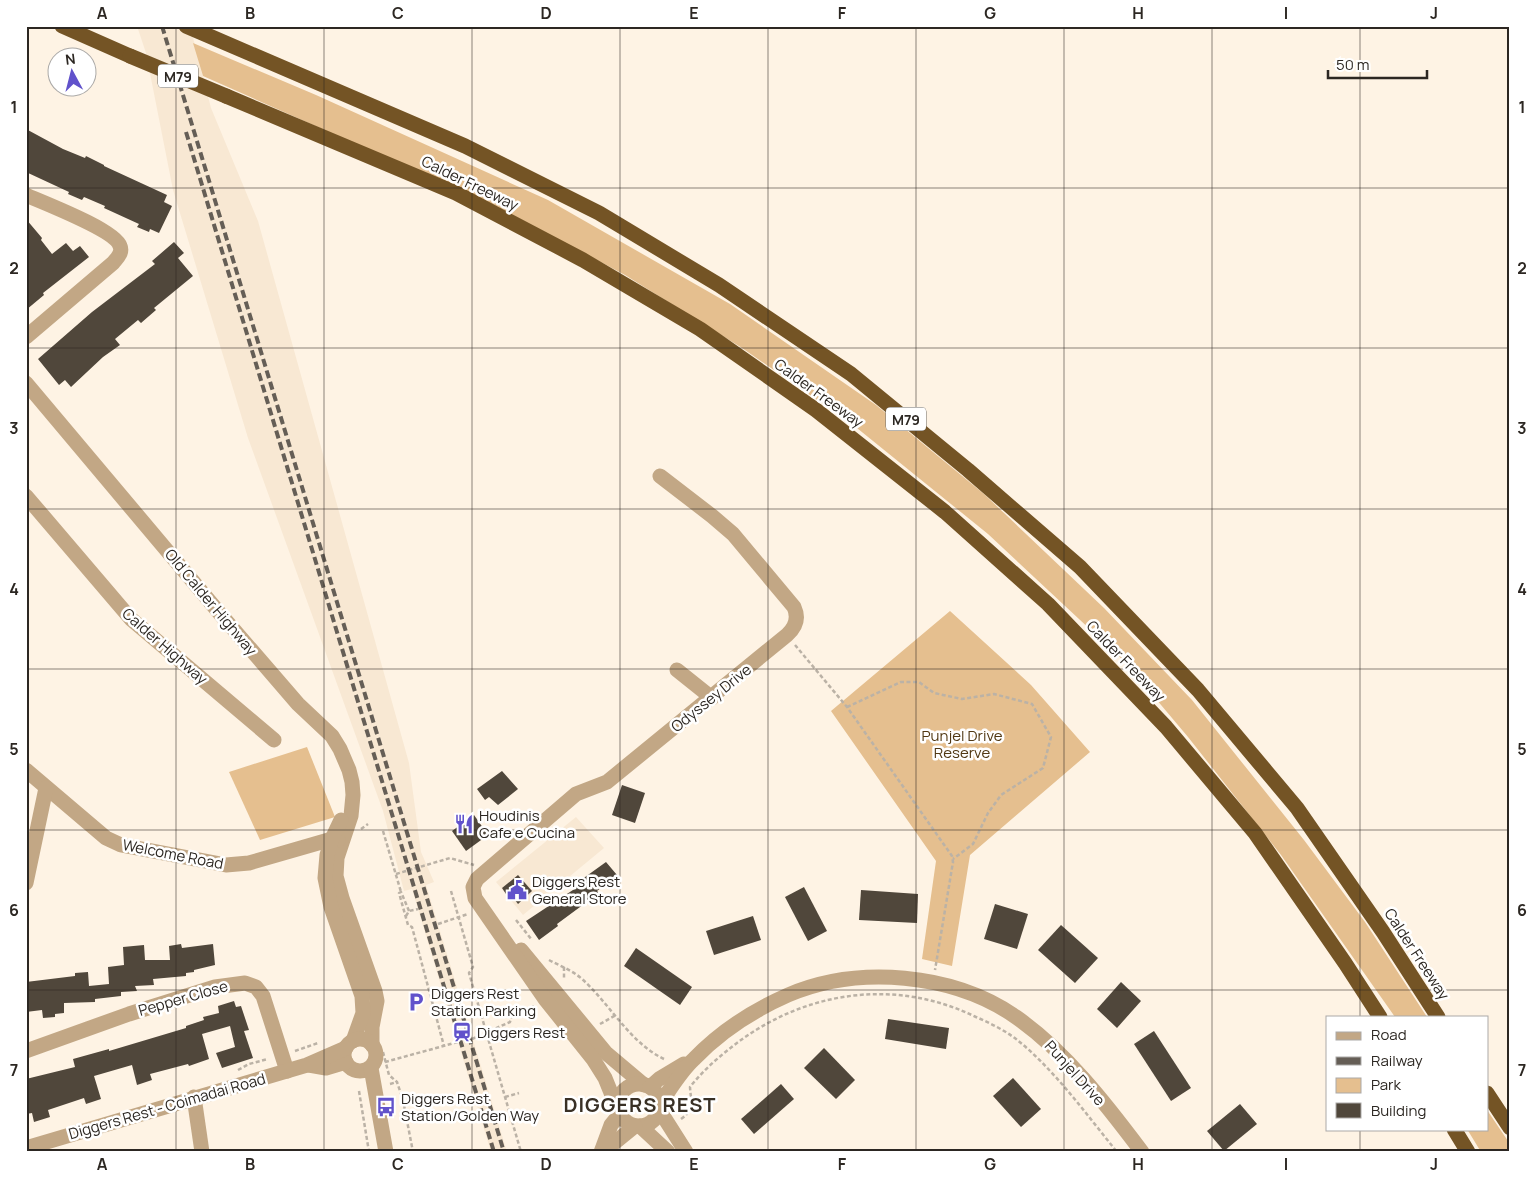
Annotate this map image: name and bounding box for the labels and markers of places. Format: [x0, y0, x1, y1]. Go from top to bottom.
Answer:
place label: Houdinis Cafe e Cucina [479, 805, 575, 843]
restaurant icon: Houdinis Cafe e Cucina [453, 813, 475, 835]
place label: Diggers Rest General Store [532, 871, 627, 909]
public building icon: Diggers Rest General Store [506, 879, 528, 901]
place label: Diggers Rest Station Parking [431, 983, 536, 1021]
parking icon: Diggers Rest Station Parking [405, 991, 427, 1013]
station icon: Diggers Rest [451, 1021, 473, 1043]
place label: Diggers Rest [477, 1022, 565, 1043]
place label: Diggers Rest Station/Golden Way [401, 1088, 539, 1126]
bus stop icon: Diggers Rest Station/Golden Way [375, 1096, 397, 1118]

